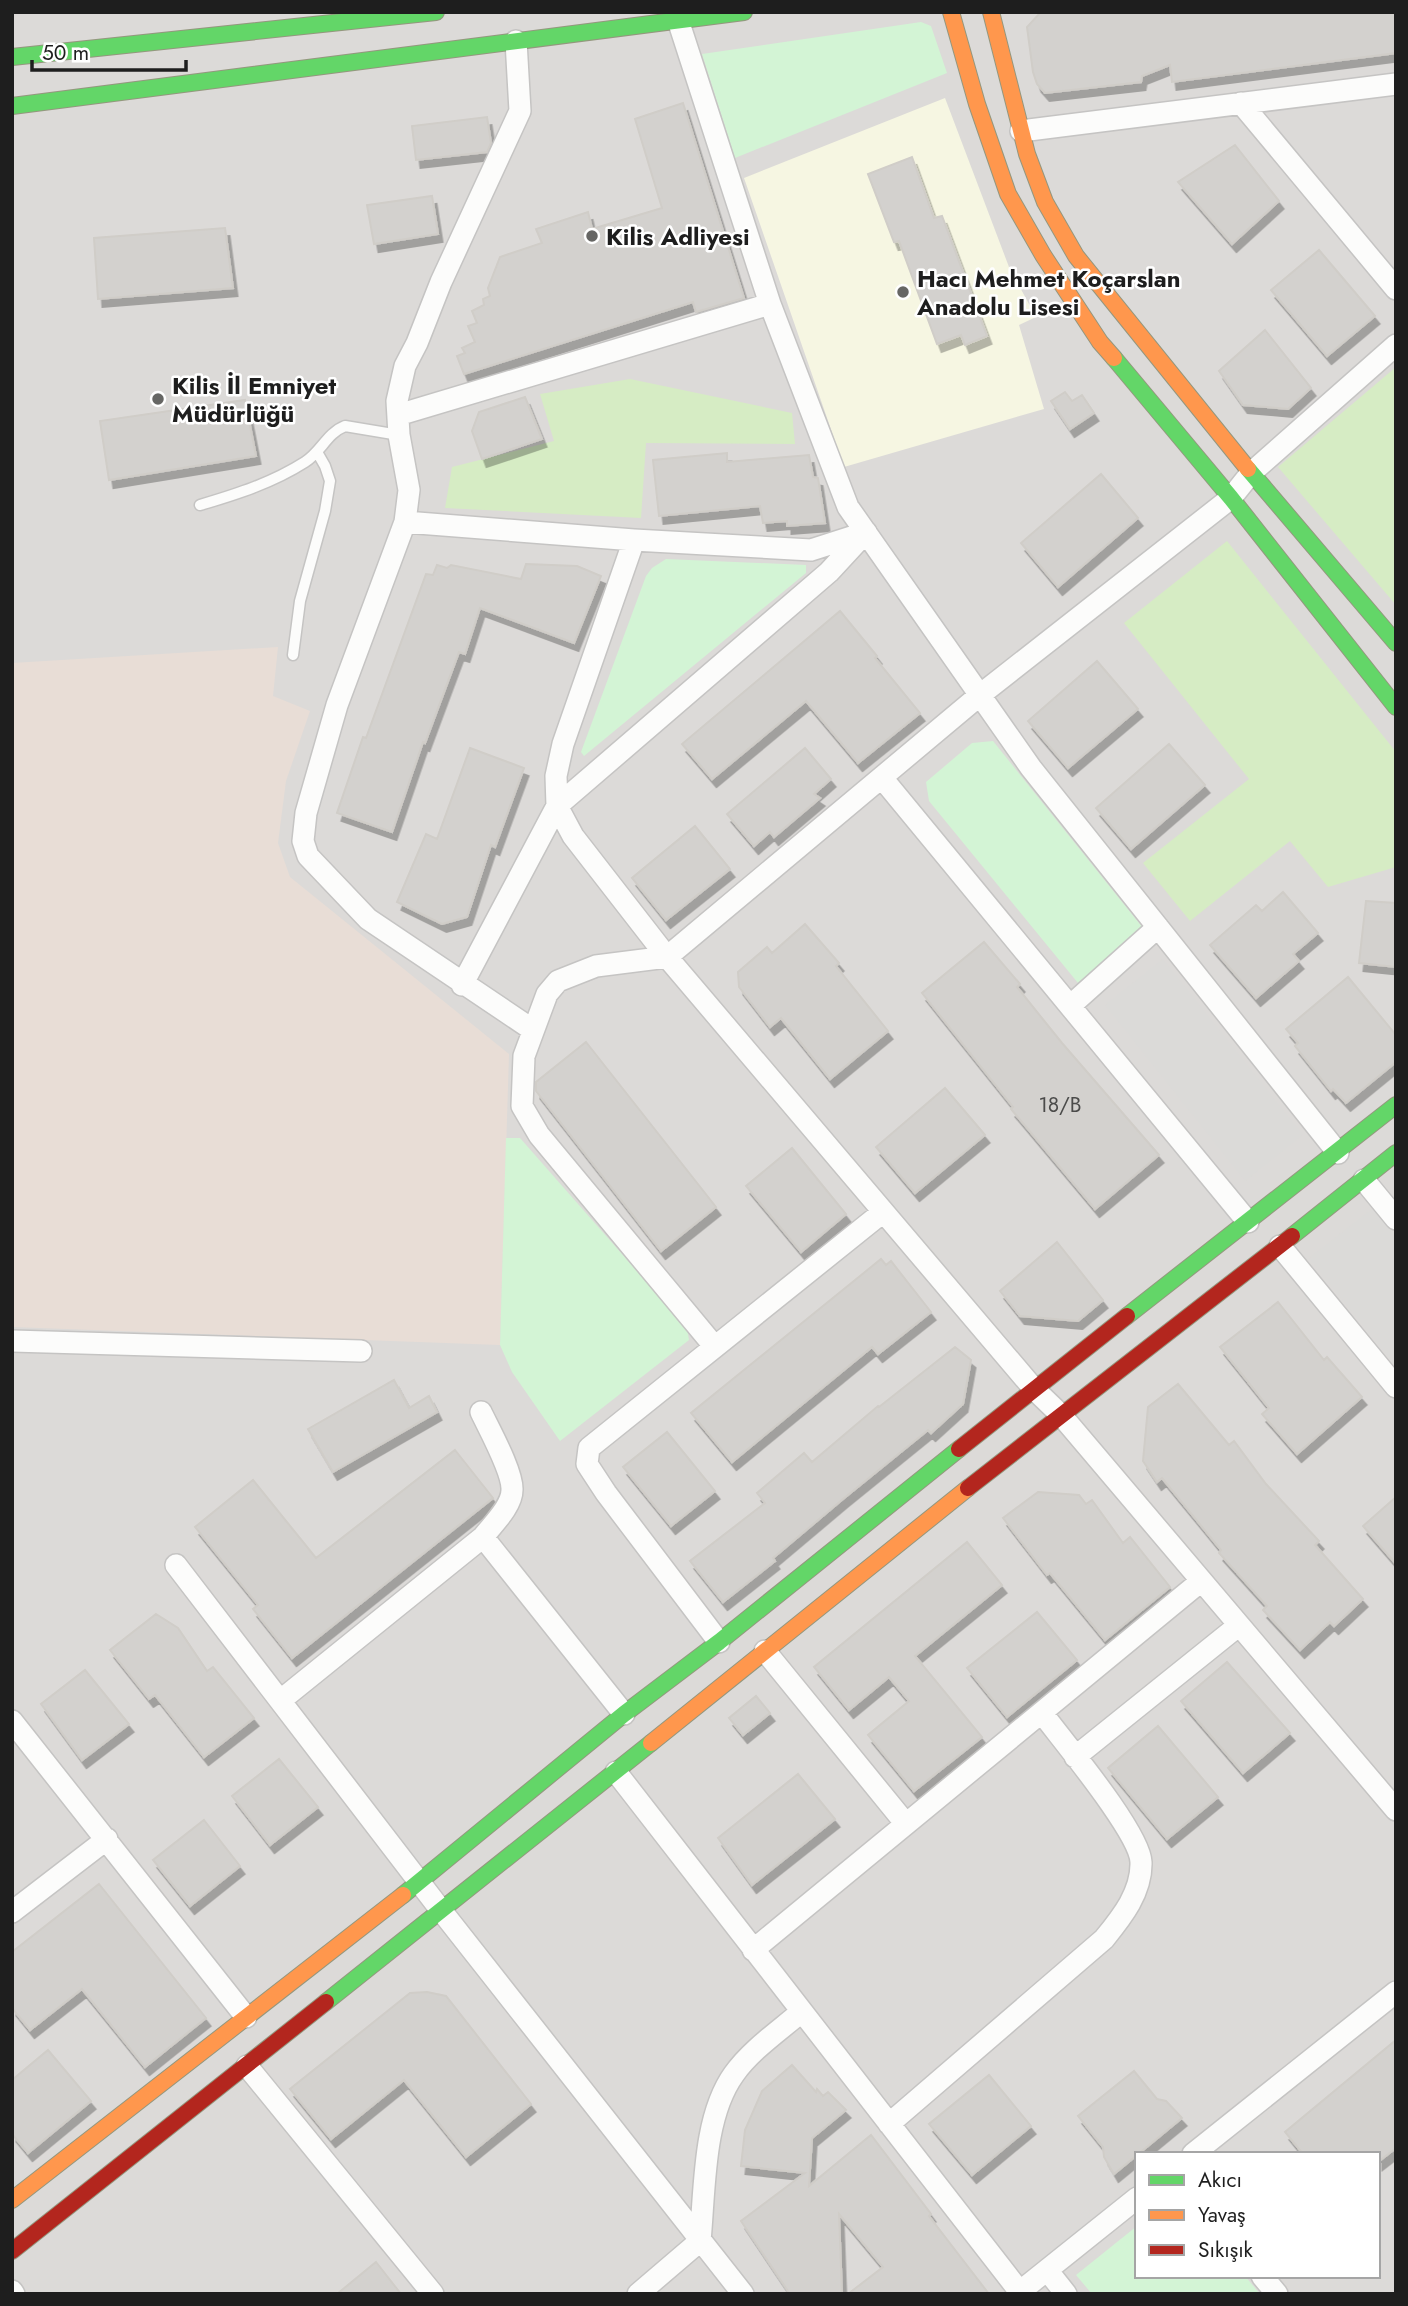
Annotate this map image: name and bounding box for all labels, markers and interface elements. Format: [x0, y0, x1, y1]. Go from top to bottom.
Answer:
scale bar [32, 28, 186, 72]
text: 50 m [42, 38, 89, 68]
place label: Kilis Adliyesi [606, 219, 750, 254]
marker: Kilis Adliyesi [584, 228, 600, 244]
place label: Hacı Mehmet Koçarslan Anadolu Lisesi [916, 261, 1181, 324]
marker: Hacı Mehmet Koçarslan Anadolu Lisesi [895, 284, 911, 300]
place label: Kilis İl Emniyet Müdürlüğü [172, 368, 336, 431]
marker: Kilis İl Emniyet Müdürlüğü [150, 391, 166, 407]
house number: 18/B [1038, 1090, 1082, 1120]
legend [1135, 2152, 1380, 2278]
text: Akıcı [1198, 2165, 1242, 2195]
text: Yavaş [1198, 2200, 1245, 2230]
text: Sıkışık [1198, 2235, 1254, 2265]

